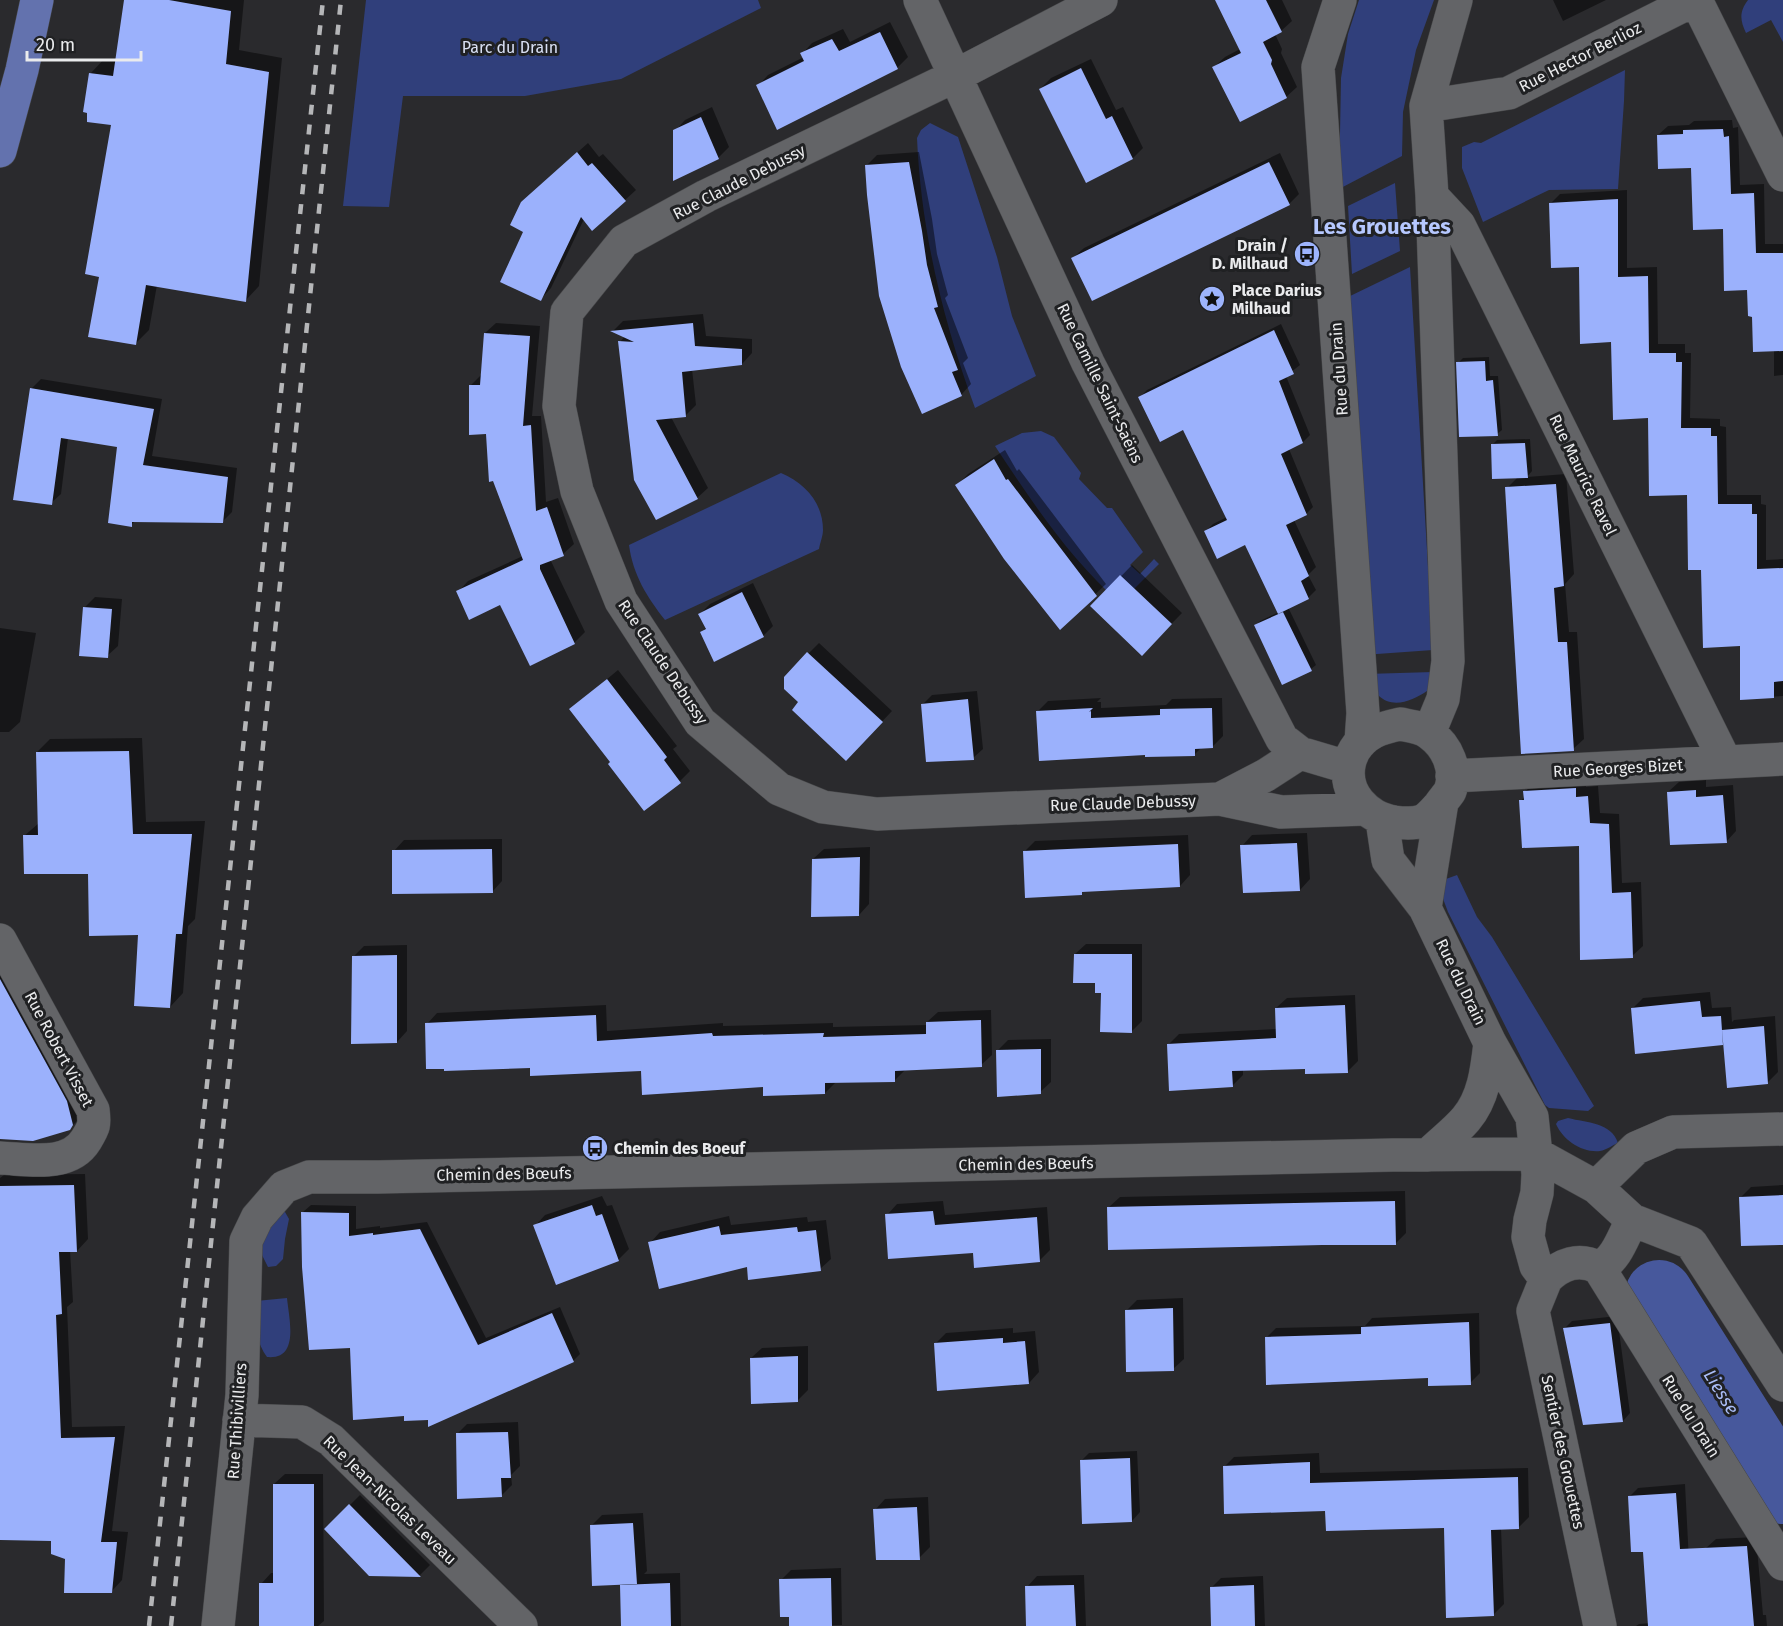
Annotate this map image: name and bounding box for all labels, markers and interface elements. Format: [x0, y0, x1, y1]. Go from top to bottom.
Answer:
street label: Rue Hector Berlioz [1516, 18, 1644, 96]
scale bar [27, 24, 141, 62]
text: 20 m [36, 34, 75, 56]
park label: Parc du Drain [462, 38, 558, 57]
street label: Rue Claude Debussy [670, 140, 809, 224]
district label: Les Grouettes [1313, 213, 1451, 240]
place label: Drain / D. Milhaud [1212, 236, 1288, 273]
bus stop icon: Drain / D. Milhaud [1292, 239, 1322, 269]
place label: Place Darius Milhaud [1232, 281, 1322, 318]
place icon: Place Darius Milhaud [1197, 284, 1227, 314]
street label: Rue Camille Saint-Saëns [1053, 300, 1147, 466]
street label: Rue du Drain [1326, 322, 1352, 416]
street label: Rue Maurice Ravel [1545, 411, 1621, 539]
street label: Rue Claude Debussy [614, 596, 712, 728]
street label: Rue Georges Bizet [1553, 755, 1684, 781]
street label: Rue Claude Debussy [1050, 791, 1196, 815]
street label: Rue du Drain [1432, 936, 1490, 1028]
street label: Rue Robert Visset [21, 988, 98, 1110]
bus stop icon: Chemin des Boeuf [580, 1133, 610, 1163]
place label: Chemin des Boeuf [614, 1139, 746, 1158]
street label: Chemin des Bœufs [958, 1153, 1094, 1175]
street label: Chemin des Bœufs [436, 1163, 572, 1185]
street label: Rue Thibivilliers [223, 1362, 251, 1480]
water label: Liesse [1699, 1365, 1743, 1419]
street label: Rue du Drain [1658, 1371, 1724, 1461]
street label: Sentier des Grouettes [1537, 1373, 1589, 1531]
street label: Rue Jean-Nicolas Leveau [320, 1432, 460, 1568]

